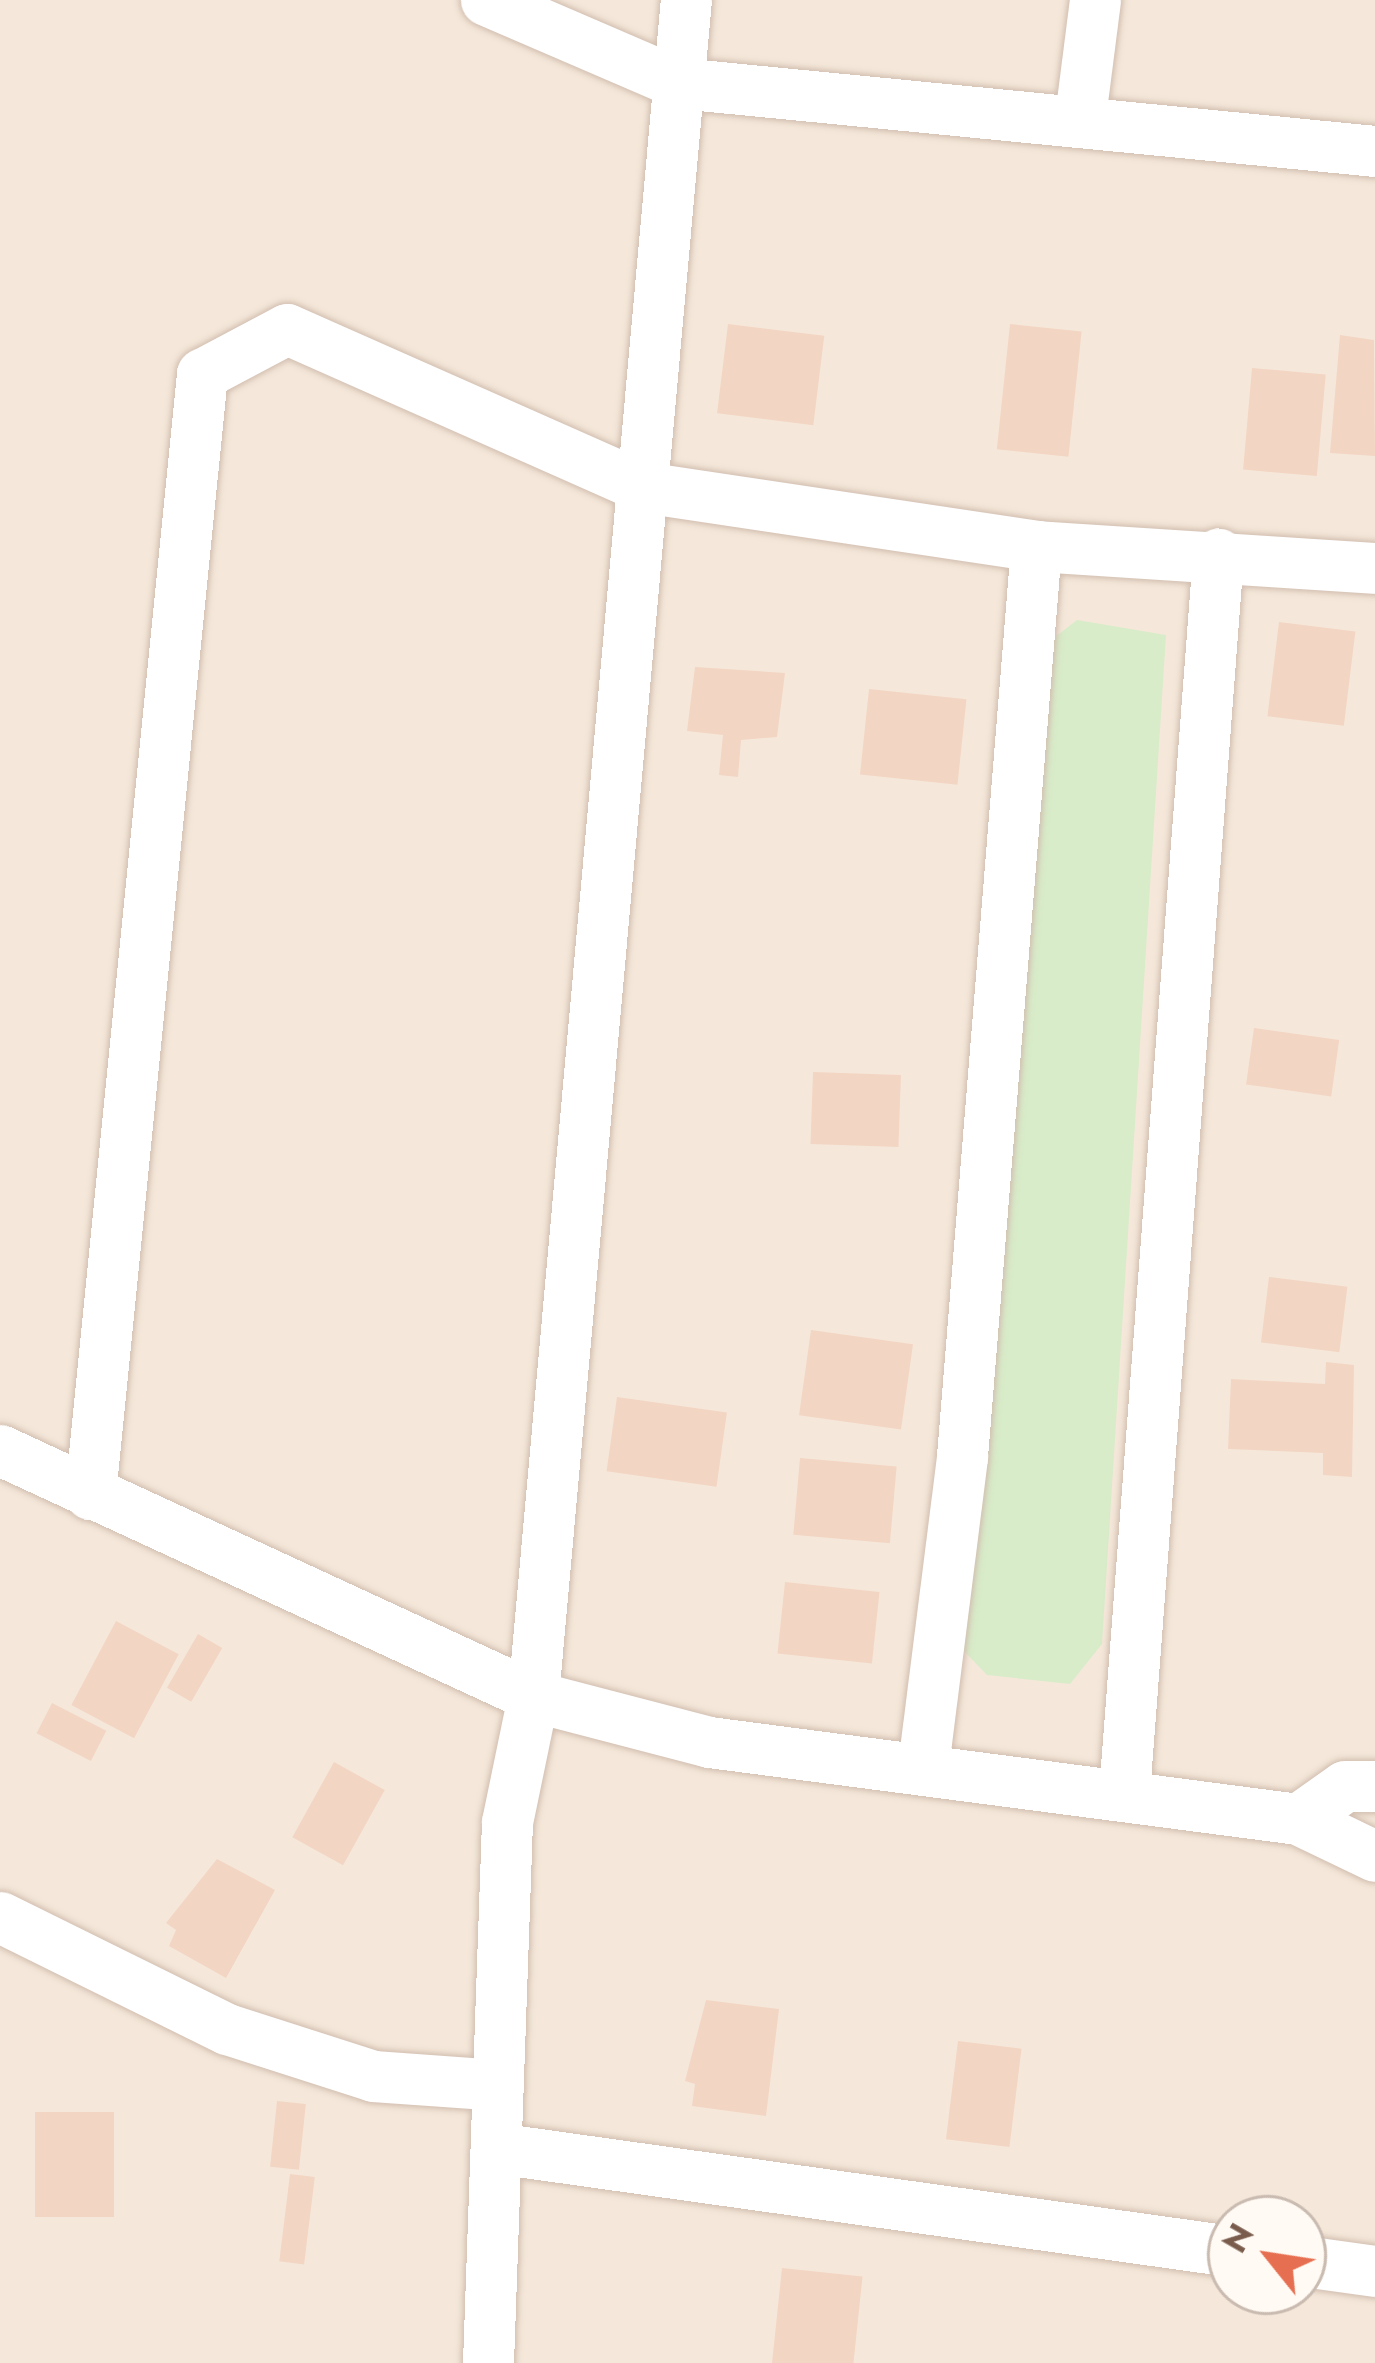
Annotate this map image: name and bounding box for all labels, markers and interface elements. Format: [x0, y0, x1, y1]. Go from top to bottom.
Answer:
north arrow [1207, 2195, 1327, 2315]
text: N [1211, 2215, 1265, 2261]

